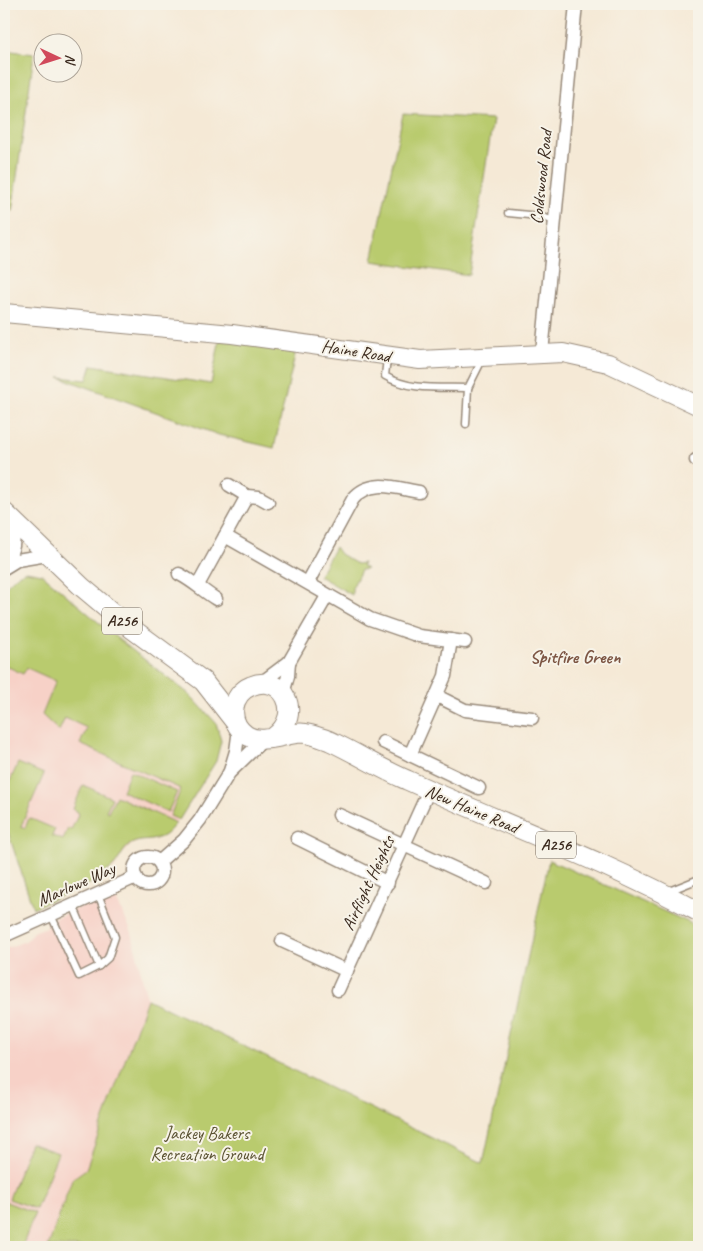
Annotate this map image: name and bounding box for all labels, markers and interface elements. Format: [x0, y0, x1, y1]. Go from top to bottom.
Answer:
north arrow [32, 32, 82, 82]
text: N [62, 54, 79, 66]
street label: Coldswood Road [525, 126, 557, 225]
street label: Haine Road [320, 335, 395, 368]
road number: A256 [102, 608, 142, 634]
district label: Spitfire Green [530, 645, 621, 669]
street label: New Haine Road [422, 780, 525, 840]
street label: Airflight Heights [337, 831, 400, 934]
road number: A256 [536, 832, 576, 858]
street label: Marlowe Way [34, 856, 120, 911]
park label: Jackey Bakers Recreation Ground [150, 1122, 266, 1165]

